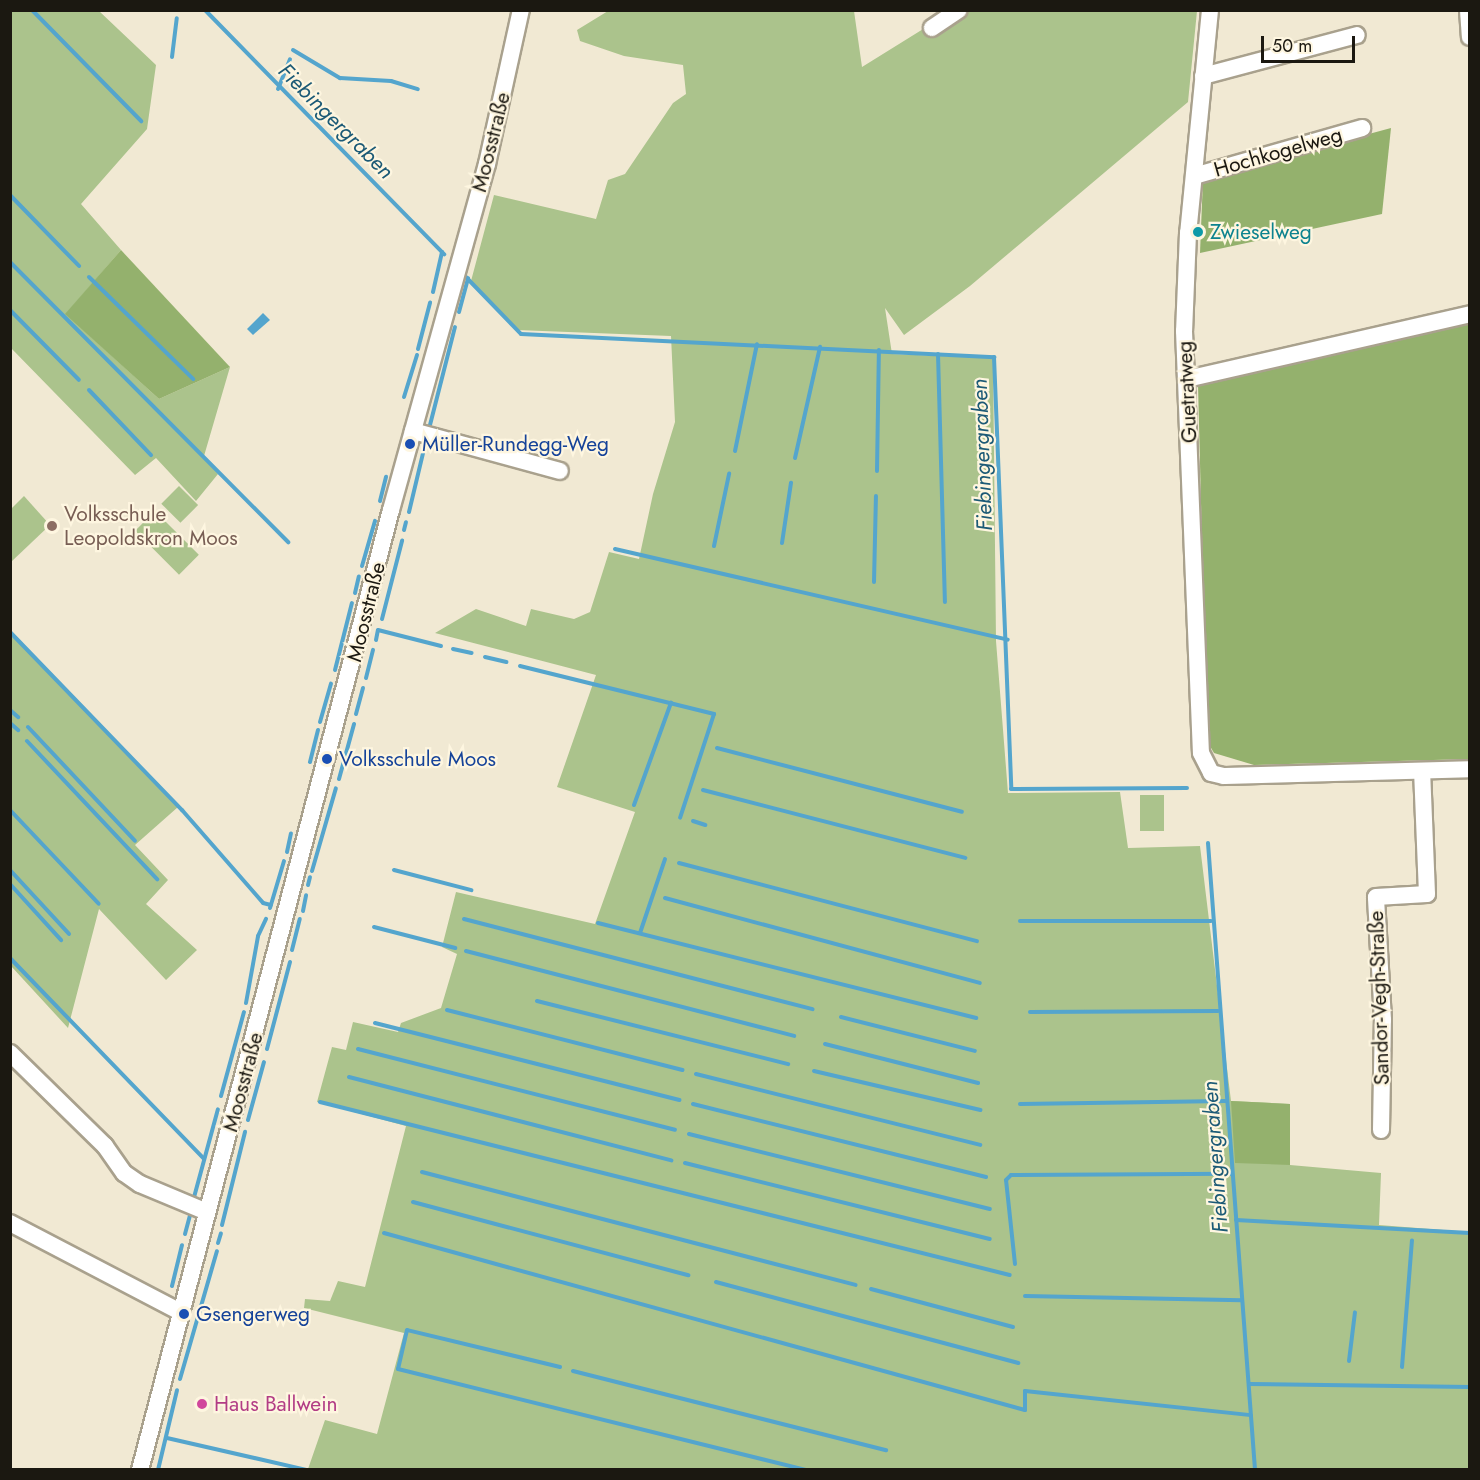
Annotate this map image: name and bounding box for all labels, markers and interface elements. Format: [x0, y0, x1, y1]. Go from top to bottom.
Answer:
scale bar [1264, 24, 1358, 62]
text: 50 m [1272, 33, 1312, 59]
water label: Fiebingergraben [273, 58, 399, 184]
street label: Moosstraße [466, 90, 516, 194]
street label: Hochkogelweg [1211, 122, 1345, 182]
place label: Zwieselweg [1210, 219, 1312, 245]
marker: Zwieselweg [1191, 225, 1205, 239]
street label: Guetratweg [1172, 340, 1202, 444]
water label: Fiebingergraben [966, 378, 998, 532]
place label: Müller-Rundegg-Weg [422, 431, 609, 457]
marker: Müller-Rundegg-Weg [403, 437, 417, 451]
place label: Volksschule Leopoldskron Moos [64, 501, 238, 551]
marker: Volksschule Leopoldskron Moos [45, 519, 59, 533]
street label: Moosstraße [341, 560, 391, 664]
place label: Volksschule Moos [339, 746, 496, 772]
marker: Volksschule Moos [320, 752, 334, 766]
street label: Sandor-Vegh-Straße [1363, 910, 1395, 1086]
street label: Moosstraße [218, 1030, 268, 1134]
water label: Fiebingergraben [1197, 1080, 1233, 1234]
place label: Gsengerweg [196, 1301, 310, 1327]
marker: Gsengerweg [177, 1307, 191, 1321]
place label: Haus Ballwein [214, 1391, 338, 1417]
marker: Haus Ballwein [195, 1397, 209, 1411]

